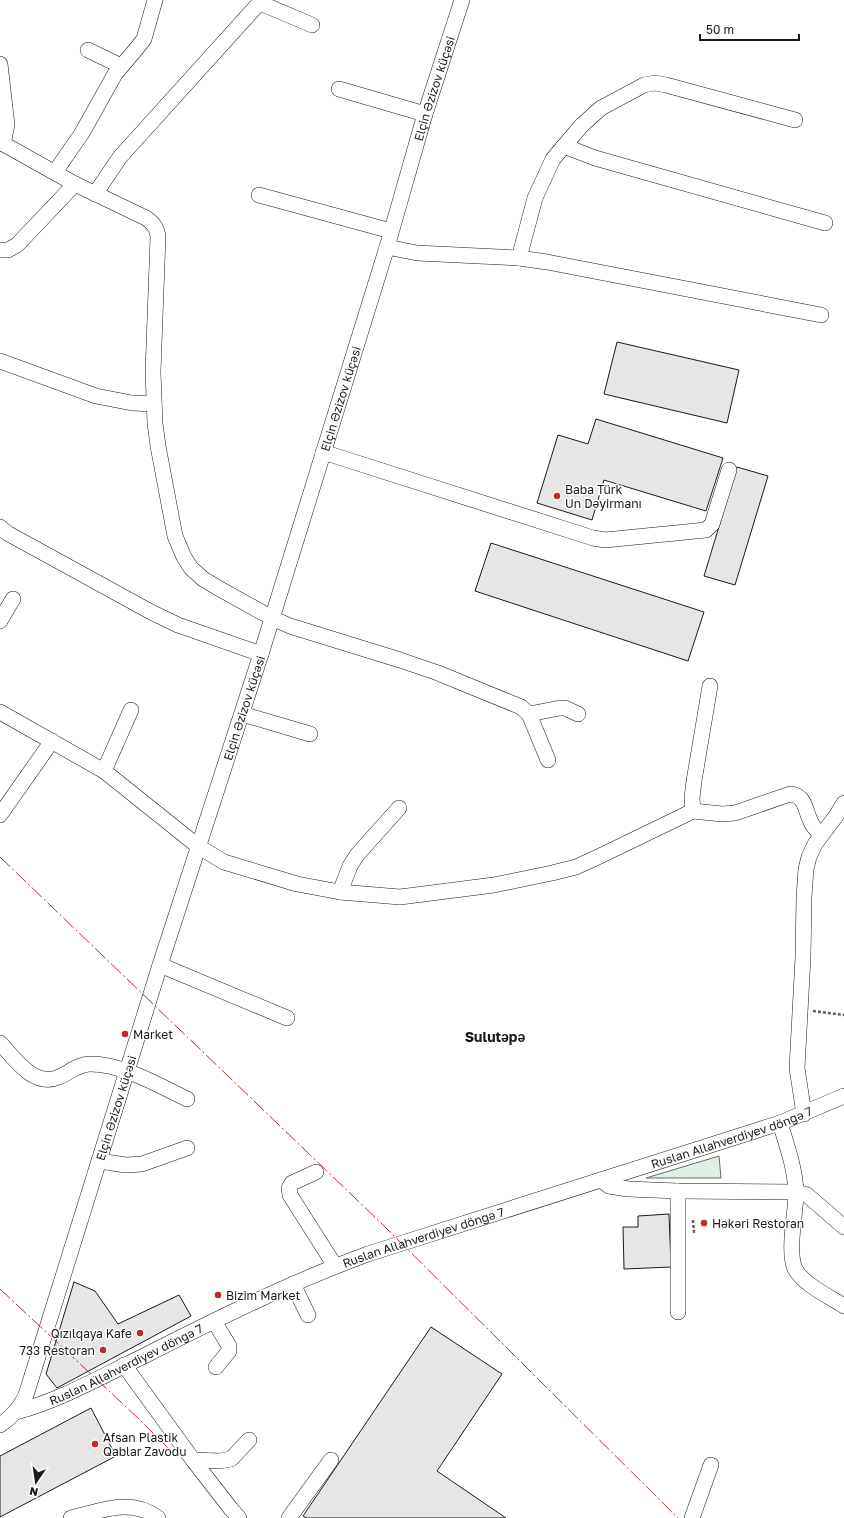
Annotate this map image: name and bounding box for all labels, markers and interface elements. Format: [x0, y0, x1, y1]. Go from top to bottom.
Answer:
scale bar [700, 16, 799, 42]
text: 50 m [706, 22, 734, 37]
street label: Elçin Əzizov küçəsi [410, 34, 457, 143]
street label: Elçin Əzizov küçəsi [317, 344, 363, 453]
place label: Baba Türk Un Dəyirmanı [565, 482, 642, 511]
marker: Baba Türk Un Dəyirmanı [552, 491, 562, 501]
street label: Elçin Əzizov küçəsi [219, 654, 268, 762]
place label: Market [133, 1027, 173, 1042]
district label: Sulutəpə [465, 1028, 525, 1045]
marker: Market [120, 1029, 130, 1039]
street label: Elçin Əzizov küçəsi [92, 1053, 139, 1162]
street label: Ruslan Allahverdiyev döngə 7 [649, 1103, 814, 1171]
street label: Ruslan Allahverdiyev döngə 7 [340, 1204, 506, 1270]
place label: Həkəri Restoran [712, 1216, 804, 1231]
marker: Həkəri Restoran [699, 1218, 709, 1228]
place label: Bizim Market [226, 1288, 300, 1303]
marker: Bizim Market [213, 1290, 223, 1300]
street label: Ruslan Allahverdiyev döngə 7 [47, 1320, 205, 1408]
place label: Qızılqaya Kafe [51, 1326, 132, 1341]
marker: Qızılqaya Kafe [135, 1328, 145, 1338]
place label: 733 Restoran [20, 1343, 95, 1358]
marker: 733 Restoran [98, 1345, 108, 1355]
place label: Afsan Plastik Qablar Zavodu [103, 1430, 186, 1459]
marker: Afsan Plastik Qablar Zavodu [90, 1439, 100, 1449]
north arrow [16, 1462, 56, 1502]
text: N [28, 1485, 39, 1500]

